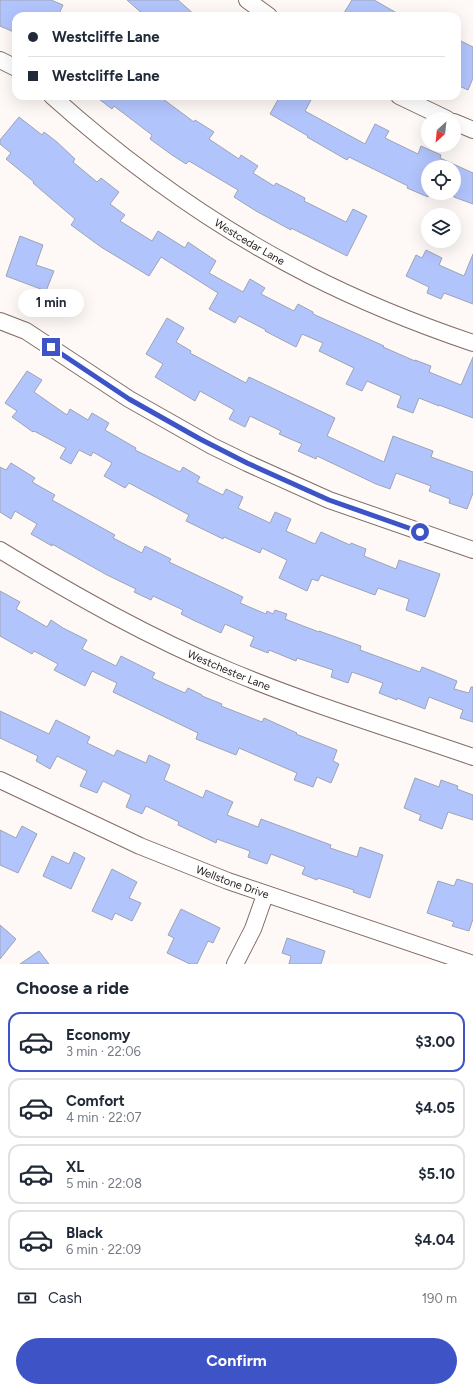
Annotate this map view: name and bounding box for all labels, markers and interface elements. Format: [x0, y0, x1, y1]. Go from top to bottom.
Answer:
text: Westcliffe Lane [52, 28, 160, 46]
text: Westcliffe Lane [52, 67, 160, 85]
north arrow [421, 112, 461, 152]
map controls [421, 112, 461, 248]
button: locate [421, 160, 461, 200]
button: layers [421, 208, 461, 248]
street label: Westcedar Lane [212, 216, 287, 267]
callout: 1 min [18, 289, 84, 317]
text: 1 min [36, 295, 66, 310]
route end [42, 338, 60, 356]
route start [411, 523, 429, 541]
street label: Westchester Lane [186, 647, 272, 693]
street label: Wellstone Drive [194, 862, 271, 901]
text: Choose a ride [16, 977, 129, 999]
icon: car [18, 1024, 54, 1060]
text: Economy [66, 1026, 131, 1044]
text: $3.00 [415, 1033, 455, 1051]
text: 3 min · 22:06 [66, 1044, 141, 1059]
icon: car [18, 1090, 54, 1126]
text: Comfort [66, 1092, 125, 1110]
text: $4.05 [415, 1099, 455, 1117]
text: 4 min · 22:07 [66, 1110, 141, 1125]
icon: car [18, 1156, 54, 1192]
text: XL [66, 1158, 84, 1176]
text: $5.10 [418, 1165, 455, 1183]
text: 5 min · 22:08 [66, 1176, 142, 1191]
icon: car [18, 1222, 54, 1258]
text: Black [66, 1224, 103, 1242]
text: $4.04 [414, 1231, 455, 1249]
text: 6 min · 22:09 [66, 1242, 141, 1257]
icon: cash [16, 1287, 38, 1309]
text: Cash [48, 1289, 82, 1307]
text: 190 m [422, 1291, 457, 1306]
button: Confirm [16, 1338, 457, 1384]

